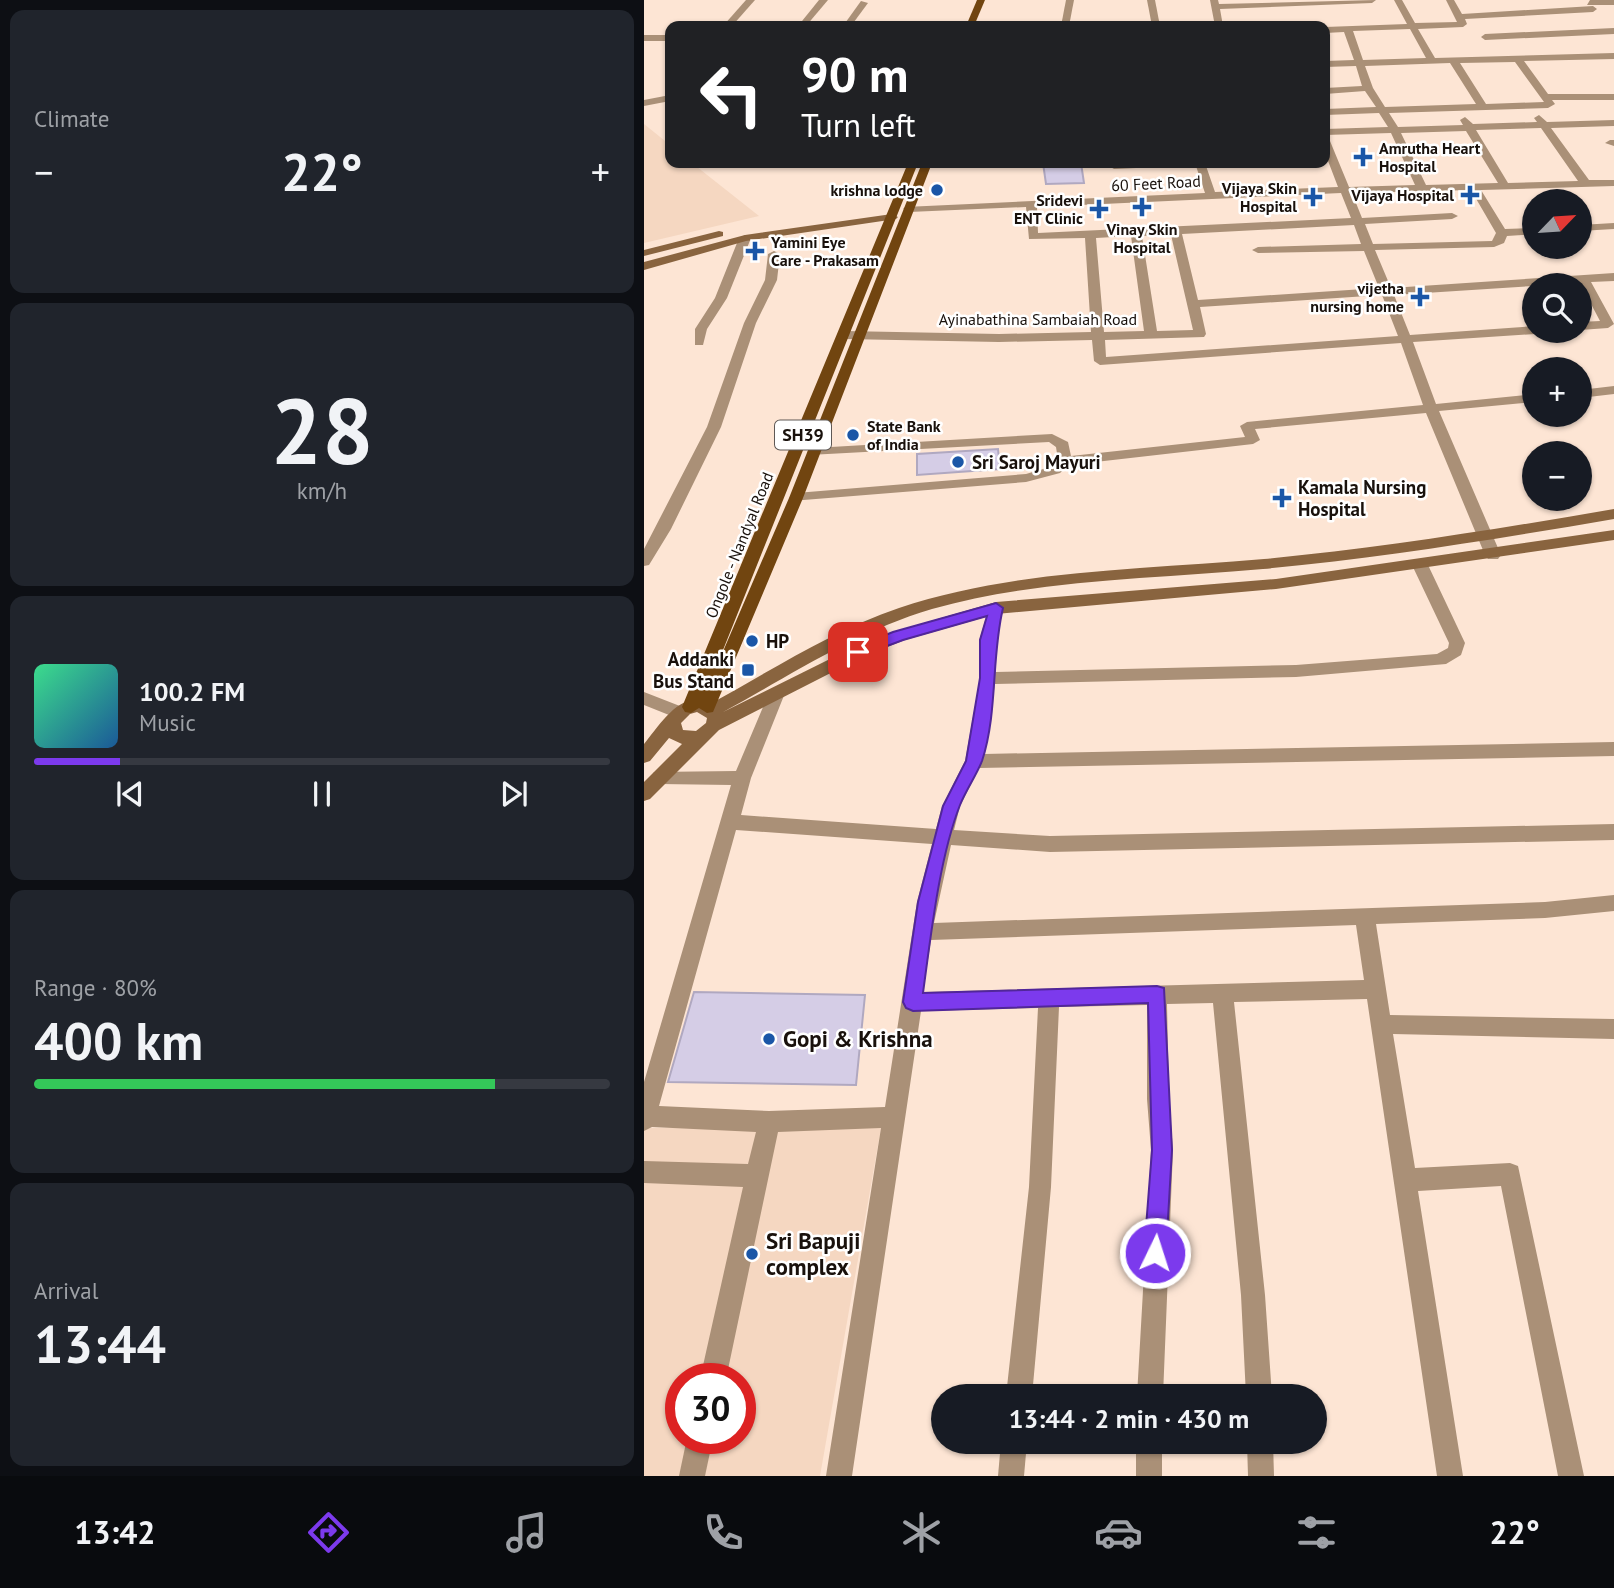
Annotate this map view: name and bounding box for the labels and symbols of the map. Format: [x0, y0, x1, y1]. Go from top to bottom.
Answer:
place label: Amrutha Heart Hospital [1379, 138, 1481, 176]
marker: Amrutha Heart Hospital [1353, 147, 1373, 167]
street label: 60 Feet Road [1111, 171, 1201, 195]
place label: Vijaya Skin Hospital [1221, 178, 1297, 216]
place label: krishna lodge [830, 180, 923, 200]
marker: krishna lodge [929, 182, 945, 198]
place label: Vijaya Hospital [1350, 185, 1454, 205]
marker: Vijaya Hospital [1460, 185, 1480, 205]
marker: Vijaya Skin Hospital [1303, 187, 1323, 207]
north arrow [1522, 189, 1592, 259]
place label: Sridevi ENT Clinic [1014, 190, 1083, 228]
marker: Vinay Skin Hospital [1132, 197, 1152, 217]
marker: Sridevi ENT Clinic [1089, 199, 1109, 219]
place label: Vinay Skin Hospital [1105, 219, 1178, 257]
place label: Yamini Eye Care - Prakasam [770, 232, 879, 270]
marker: Yamini Eye Care - Prakasam [745, 241, 765, 261]
place label: vijetha nursing home [1310, 278, 1404, 316]
marker: vijetha nursing home [1410, 287, 1430, 307]
street label: Ayinabathina Sambaiah Road [939, 309, 1137, 329]
place label: State Bank of India [867, 416, 941, 454]
road number: SH39 [775, 421, 831, 450]
marker: State Bank of India [845, 427, 861, 443]
place label: Sri Saroj Mayuri [972, 450, 1101, 474]
marker: Sri Saroj Mayuri [950, 454, 966, 470]
street label: Ongole - Nandyal Road [701, 469, 777, 621]
place label: Kamala Nursing Hospital [1298, 475, 1426, 521]
marker: Kamala Nursing Hospital [1272, 488, 1292, 508]
pin [828, 622, 888, 682]
place label: HP [766, 629, 789, 653]
marker: HP [744, 633, 760, 649]
place label: Addanki Bus Stand [653, 647, 734, 693]
marker: Addanki Bus Stand [740, 662, 756, 678]
place label: Gopi & Krishna [783, 1024, 933, 1053]
marker: Gopi & Krishna [761, 1031, 777, 1047]
position arrow [1118, 1216, 1192, 1290]
place label: Sri Bapuji complex [766, 1226, 860, 1281]
marker: Sri Bapuji complex [744, 1246, 760, 1262]
speed limit sign: 30 [665, 1363, 756, 1454]

